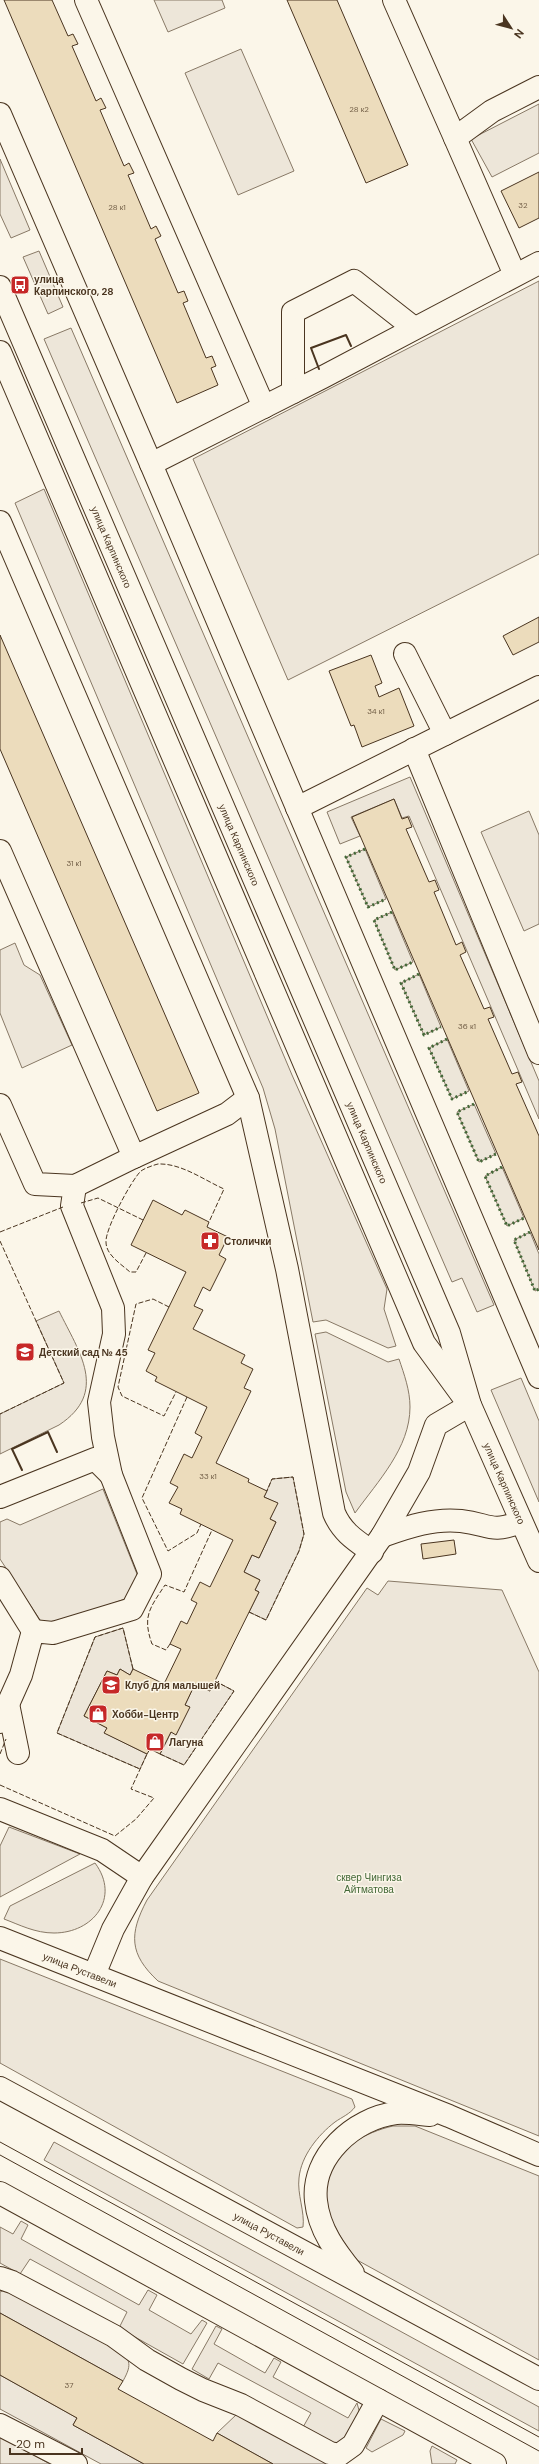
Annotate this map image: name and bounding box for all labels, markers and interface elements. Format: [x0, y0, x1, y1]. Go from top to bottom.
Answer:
north arrow [491, 8, 531, 48]
text: N [511, 27, 527, 41]
house number: 28 к2 [349, 104, 369, 114]
house number: 32 [518, 200, 528, 210]
house number: 28 к1 [108, 202, 126, 212]
place label: улица Карпинского, 28 [34, 273, 114, 298]
bus stop icon: улица Карпинского, 28 [9, 274, 31, 296]
street label: улица Карпинского [88, 504, 135, 590]
house number: 34 к1 [367, 706, 385, 716]
street label: улица Карпинского [216, 802, 263, 888]
house number: 31 к1 [66, 858, 82, 868]
house number: 36 к1 [458, 1021, 476, 1031]
street label: улица Карпинского [344, 1100, 391, 1186]
pharmacy icon: Столички [199, 1230, 221, 1252]
place label: Столички [224, 1235, 271, 1248]
school or university icon: Детский сад № 45 [14, 1341, 36, 1363]
place label: Детский сад № 45 [39, 1346, 128, 1359]
street label: улица Карпинского [481, 1441, 529, 1527]
house number: 33 к1 [199, 1471, 217, 1481]
school or university icon: Клуб для малышей [100, 1674, 122, 1696]
place label: Клуб для малышей [125, 1679, 220, 1692]
shop icon: Хобби-Центр [87, 1703, 109, 1725]
place label: Хобби-Центр [112, 1708, 179, 1721]
shop icon: Лагуна [144, 1731, 166, 1753]
place label: Лагуна [169, 1736, 204, 1749]
park label: сквер Чингиза Айтматова [336, 1871, 402, 1896]
street label: улица Руставели [41, 1949, 119, 1990]
street label: улица Руставели [232, 2209, 307, 2258]
house number: 37 [65, 2380, 73, 2390]
scale bar [10, 2430, 82, 2456]
text: 20 m [16, 2436, 45, 2452]

